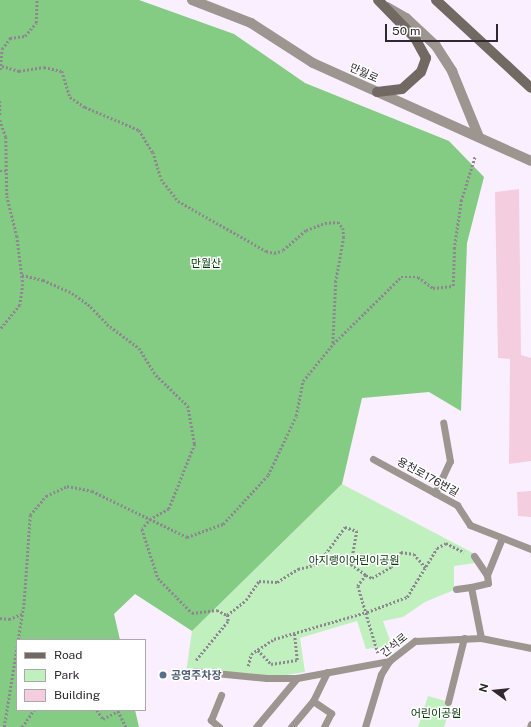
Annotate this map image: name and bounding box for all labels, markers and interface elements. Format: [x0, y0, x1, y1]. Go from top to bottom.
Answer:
scale bar [387, 16, 500, 42]
text: 50 m [392, 24, 420, 38]
street label: 만월로 [347, 61, 381, 85]
park label: 만월산 [191, 256, 221, 270]
street label: 용천로176번길 [395, 455, 461, 499]
park label: 아지랭이어린이공원 [308, 553, 400, 567]
street label: 간석로 [378, 630, 410, 660]
legend [16, 639, 146, 711]
text: Road [54, 648, 82, 662]
text: Park [54, 668, 80, 682]
place label: 공영주차장 [171, 668, 222, 682]
marker: 공영주차장 [158, 670, 168, 680]
north arrow [475, 671, 515, 711]
text: N [476, 682, 490, 694]
text: Building [54, 688, 100, 702]
park label: 어린이공원 [411, 706, 461, 720]

